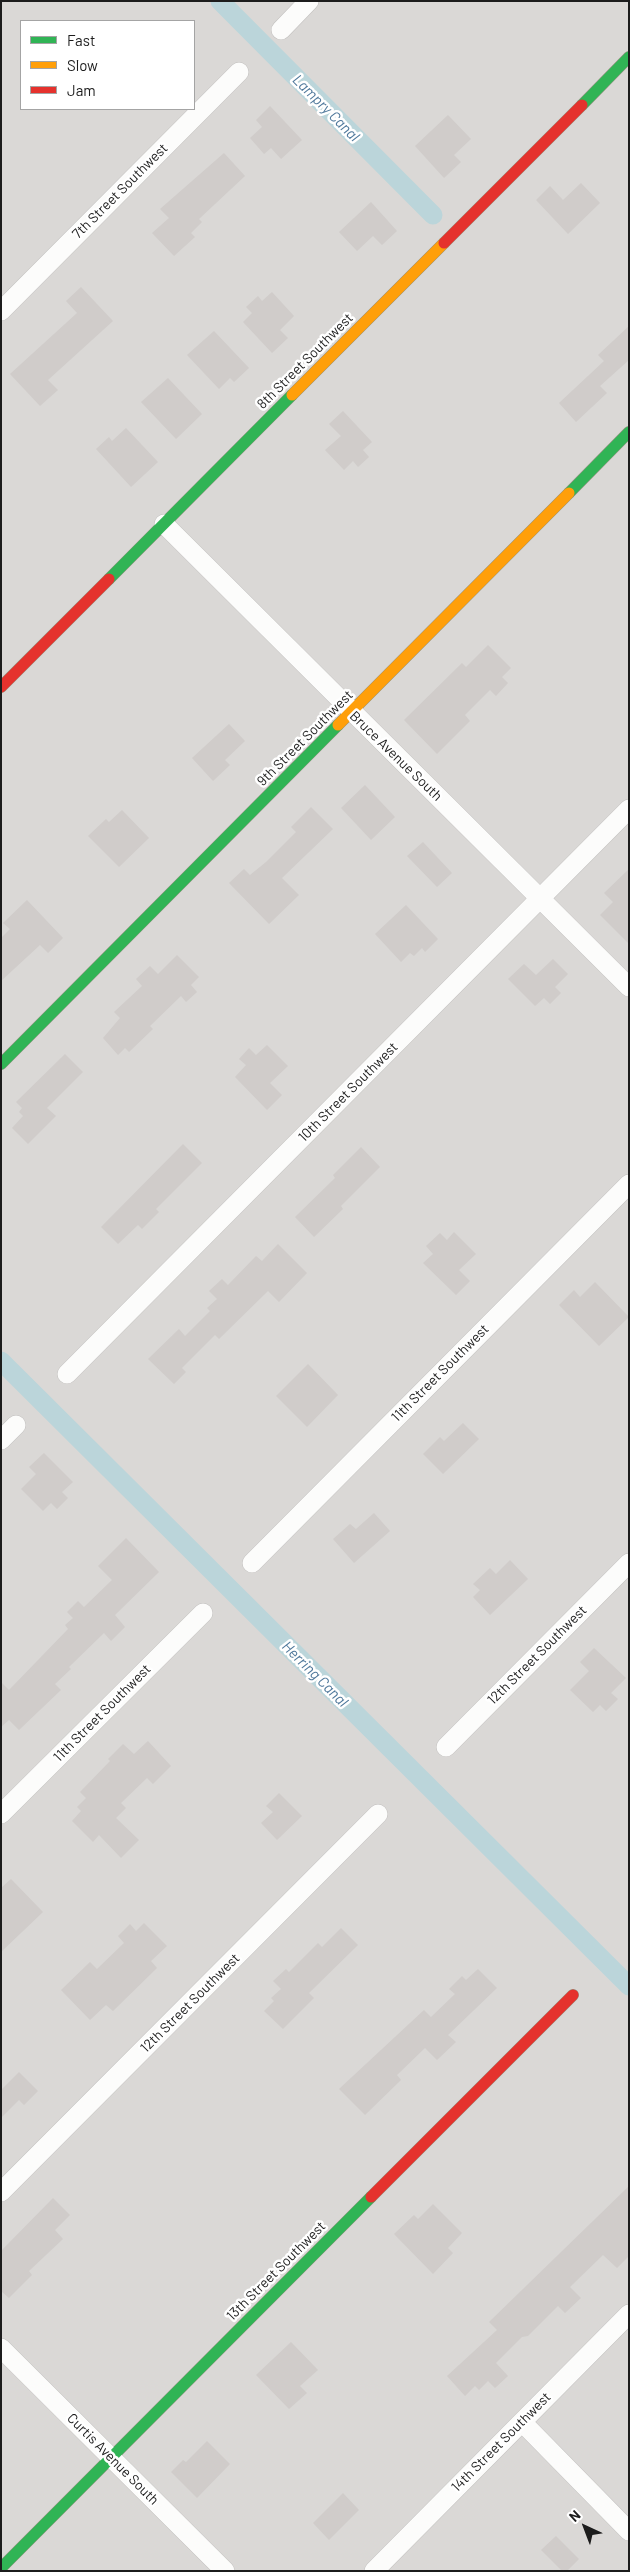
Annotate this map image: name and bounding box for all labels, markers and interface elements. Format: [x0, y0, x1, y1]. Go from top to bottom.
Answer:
legend [20, 20, 195, 110]
text: Fast [67, 31, 95, 49]
text: Slow [67, 56, 98, 74]
water label: Lampry Canal [289, 71, 363, 145]
text: Jam [67, 81, 96, 99]
street label: 7th Street Southwest [69, 140, 171, 242]
street label: 8th Street Southwest [254, 310, 356, 412]
street label: 9th Street Southwest [254, 687, 356, 789]
street label: Bruce Avenue South [346, 708, 446, 804]
street label: 10th Street Southwest [295, 1039, 401, 1145]
street label: 11th Street Southwest [388, 1321, 492, 1425]
street label: 12th Street Southwest [484, 1602, 590, 1708]
water label: Herring Canal [278, 1637, 352, 1711]
street label: 11th Street Southwest [50, 1661, 154, 1765]
street label: 12th Street Southwest [137, 1950, 243, 2056]
street label: 13th Street Southwest [223, 2218, 329, 2324]
street label: 14th Street Southwest [448, 2389, 554, 2495]
street label: Curtis Avenue South [64, 2410, 162, 2508]
north arrow [560, 2502, 610, 2552]
text: N [565, 2506, 584, 2525]

